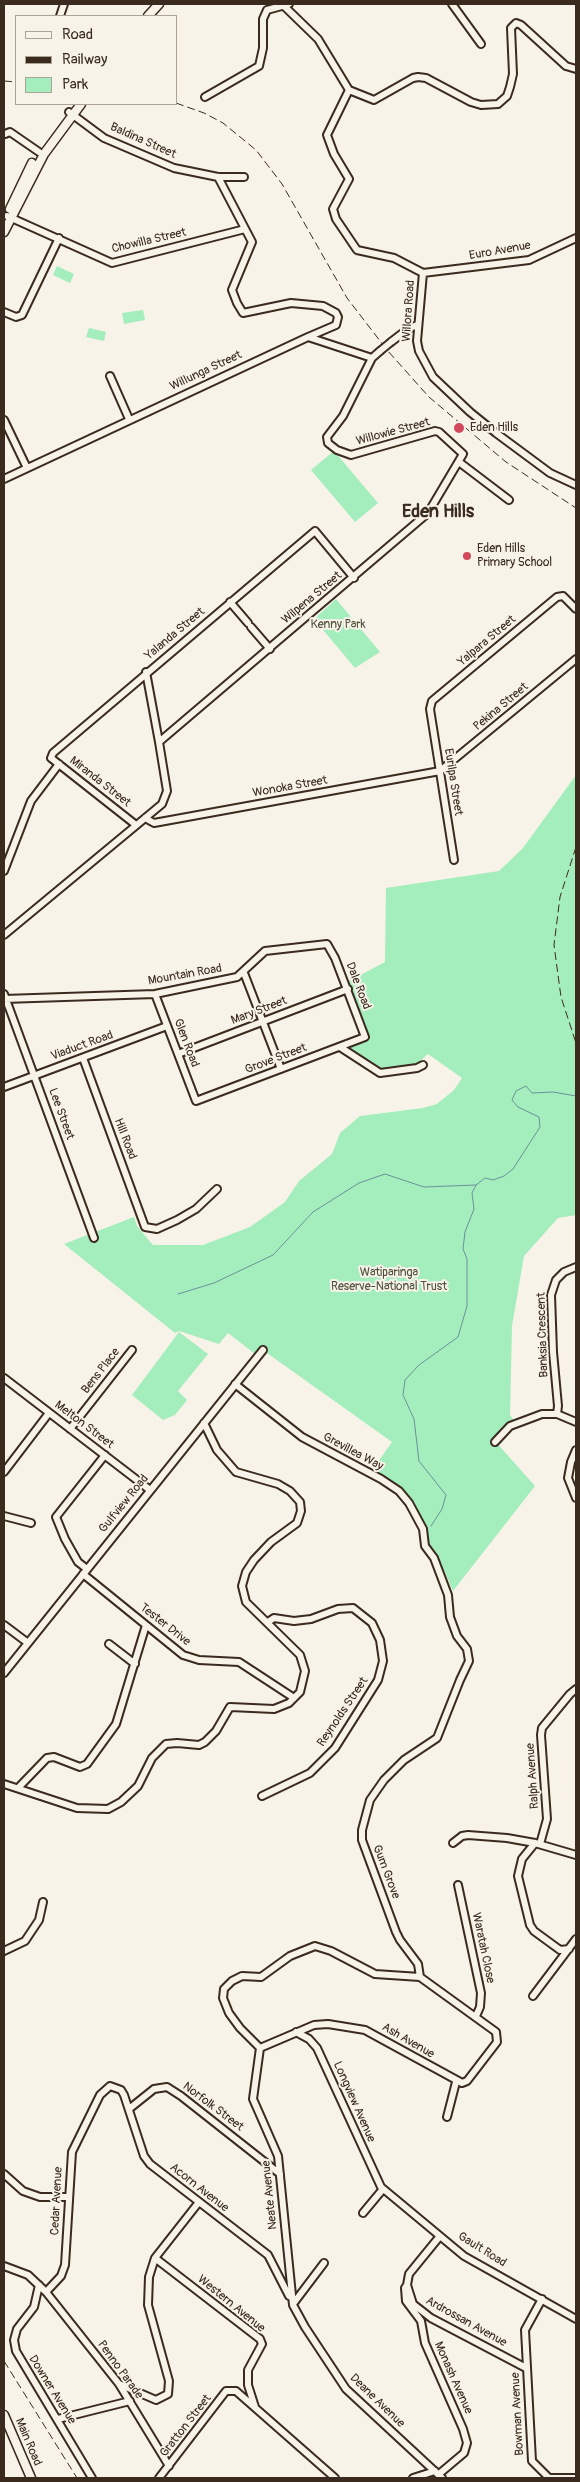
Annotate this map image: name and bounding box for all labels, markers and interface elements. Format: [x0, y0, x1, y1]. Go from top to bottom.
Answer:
legend [15, 15, 178, 105]
text: Road [62, 25, 93, 44]
text: Railway [62, 50, 107, 69]
text: Park [62, 75, 88, 94]
street label: Baldina Street [108, 120, 178, 162]
street label: Chowilla Street [110, 225, 188, 257]
street label: Euro Avenue [468, 239, 532, 263]
street label: Willora Road [400, 280, 418, 342]
street label: Willunga Street [168, 348, 244, 394]
street label: Willowie Street [355, 415, 431, 449]
marker: Eden Hills [452, 421, 466, 435]
place label: Eden Hills [470, 421, 518, 435]
district label: Eden Hills [402, 501, 474, 523]
place label: Eden Hills Primary School [477, 542, 552, 570]
marker: Eden Hills Primary School [461, 550, 473, 562]
street label: Wilpena Street [279, 569, 345, 627]
street label: Yalanda Street [142, 605, 208, 663]
street label: Yalpara Street [455, 613, 519, 669]
park label: Kenny Park [311, 618, 365, 632]
street label: Pekina Street [471, 680, 531, 734]
street label: Eurilpa Street [441, 747, 465, 817]
street label: Miranda Street [67, 754, 133, 810]
street label: Wonoka Street [251, 773, 329, 801]
street label: Dale Road [342, 960, 374, 1012]
street label: Mountain Road [147, 961, 223, 989]
street label: Mary Street [229, 994, 289, 1028]
street label: Glen Road [170, 1017, 202, 1069]
street label: Viaduct Road [49, 1028, 115, 1064]
street label: Grove Street [243, 1041, 309, 1077]
street label: Lee Street [45, 1086, 77, 1142]
street label: Hill Road [111, 1116, 139, 1162]
park label: Watiparinga Reserve-National Trust [331, 1266, 447, 1294]
street label: Banksia Crescent [534, 1292, 552, 1378]
street label: Bens Place [79, 1345, 123, 1397]
street label: Melton Street [52, 1398, 116, 1452]
street label: Grevillea Way [320, 1430, 386, 1474]
street label: Gulfview Road [96, 1472, 152, 1536]
street label: Tester Drive [137, 1601, 193, 1649]
street label: Reynolds Street [314, 1675, 372, 1749]
street label: Ralph Avenue [524, 1742, 542, 1810]
street label: Gum Grove [369, 1843, 403, 1901]
street label: Waratah Close [468, 1911, 498, 1985]
street label: Ash Avenue [379, 2020, 437, 2062]
street label: Longview Avenue [330, 2059, 378, 2145]
street label: Norfolk Street [180, 2079, 246, 2135]
street label: Neate Avenue [259, 2160, 281, 2230]
street label: Acorn Avenue [167, 2161, 231, 2215]
street label: Cedar Avenue [48, 2166, 66, 2236]
street label: Gault Road [455, 2229, 509, 2271]
street label: Western Avenue [194, 2272, 268, 2336]
street label: Ardrossan Avenue [423, 2294, 509, 2350]
street label: Penno Parade [94, 2338, 146, 2402]
street label: Monash Avenue [431, 2340, 475, 2416]
street label: Downer Avenue [25, 2353, 79, 2427]
street label: Deane Avenue [347, 2371, 407, 2431]
street label: Bowman Avenue [509, 2372, 527, 2456]
street label: Gratton Street [157, 2392, 215, 2460]
street label: Main Road [12, 2416, 44, 2468]

